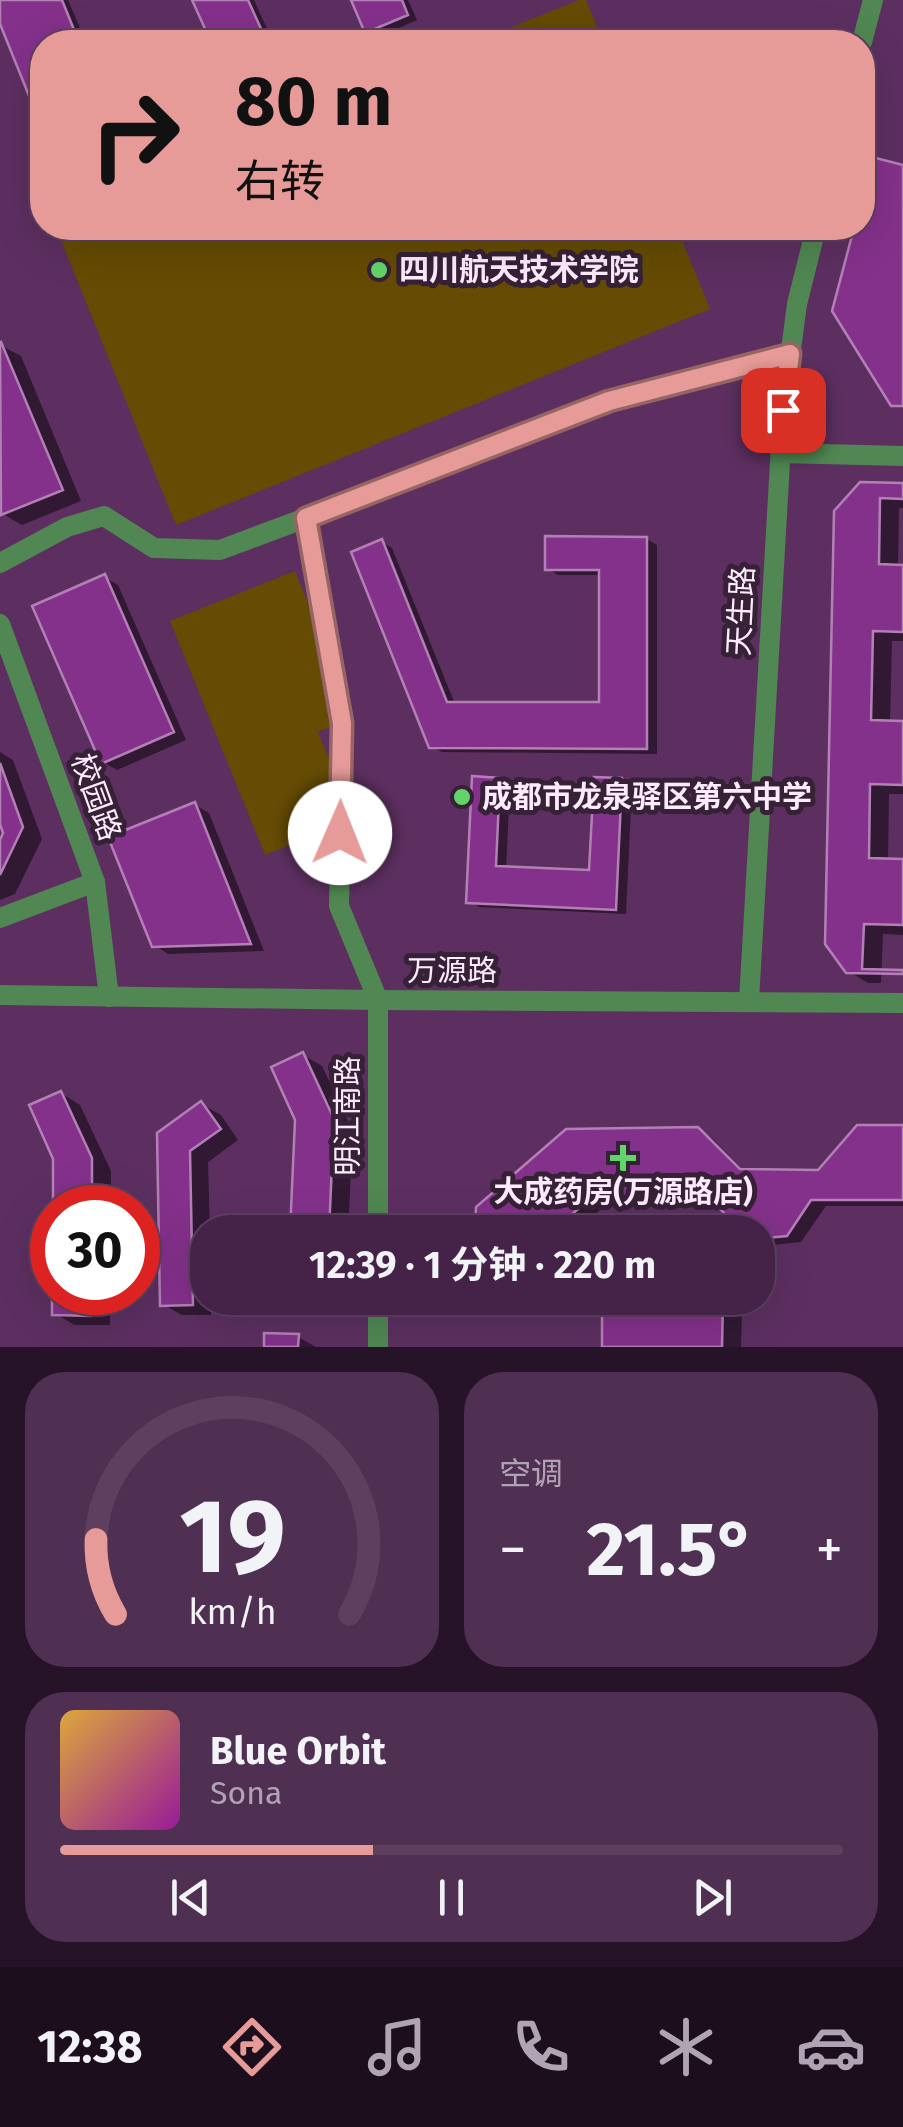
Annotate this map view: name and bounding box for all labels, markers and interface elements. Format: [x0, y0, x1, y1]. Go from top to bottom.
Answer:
text: 80 m [235, 60, 392, 144]
icon: right [70, 70, 200, 200]
text: 右转 [235, 155, 325, 209]
place label: 四川航天技术学院 [399, 252, 639, 288]
marker: 四川航天技术学院 [368, 259, 390, 281]
pin [741, 368, 826, 453]
icon: arrive [756, 383, 811, 438]
street label: 天生路 [721, 565, 761, 657]
street label: 校园路 [64, 749, 128, 845]
place label: 成都市龙泉驿区第六中学 [482, 779, 812, 815]
position arrow [288, 781, 392, 885]
marker: 成都市龙泉驿区第六中学 [451, 786, 473, 808]
street label: 万源路 [407, 953, 497, 989]
street label: 明江南路 [330, 1056, 366, 1176]
marker: 大成药房(万源路店) [612, 1147, 634, 1169]
place label: 大成药房(万源路店) [493, 1174, 753, 1210]
speed limit sign: 30 [30, 1185, 160, 1315]
text: 12:39 · 1 分钟 · 220 m [309, 1242, 656, 1288]
text: 空调 [499, 1455, 563, 1493]
text: 19 [179, 1475, 285, 1600]
text: 21.5° [586, 1505, 756, 1595]
text: − [499, 1517, 527, 1583]
text: + [816, 1517, 843, 1583]
text: km/h [188, 1591, 276, 1633]
text: Blue Orbit [210, 1728, 386, 1774]
text: Sona [210, 1774, 282, 1812]
icon: previous [163, 1870, 218, 1925]
icon: pause [424, 1870, 479, 1925]
icon: next [685, 1870, 740, 1925]
icon: directions [217, 2012, 287, 2082]
icon: music [362, 2012, 432, 2082]
icon: phone [506, 2012, 576, 2082]
icon: climate [651, 2012, 721, 2082]
icon: car [796, 2012, 866, 2082]
text: 12:38 [37, 2020, 143, 2074]

